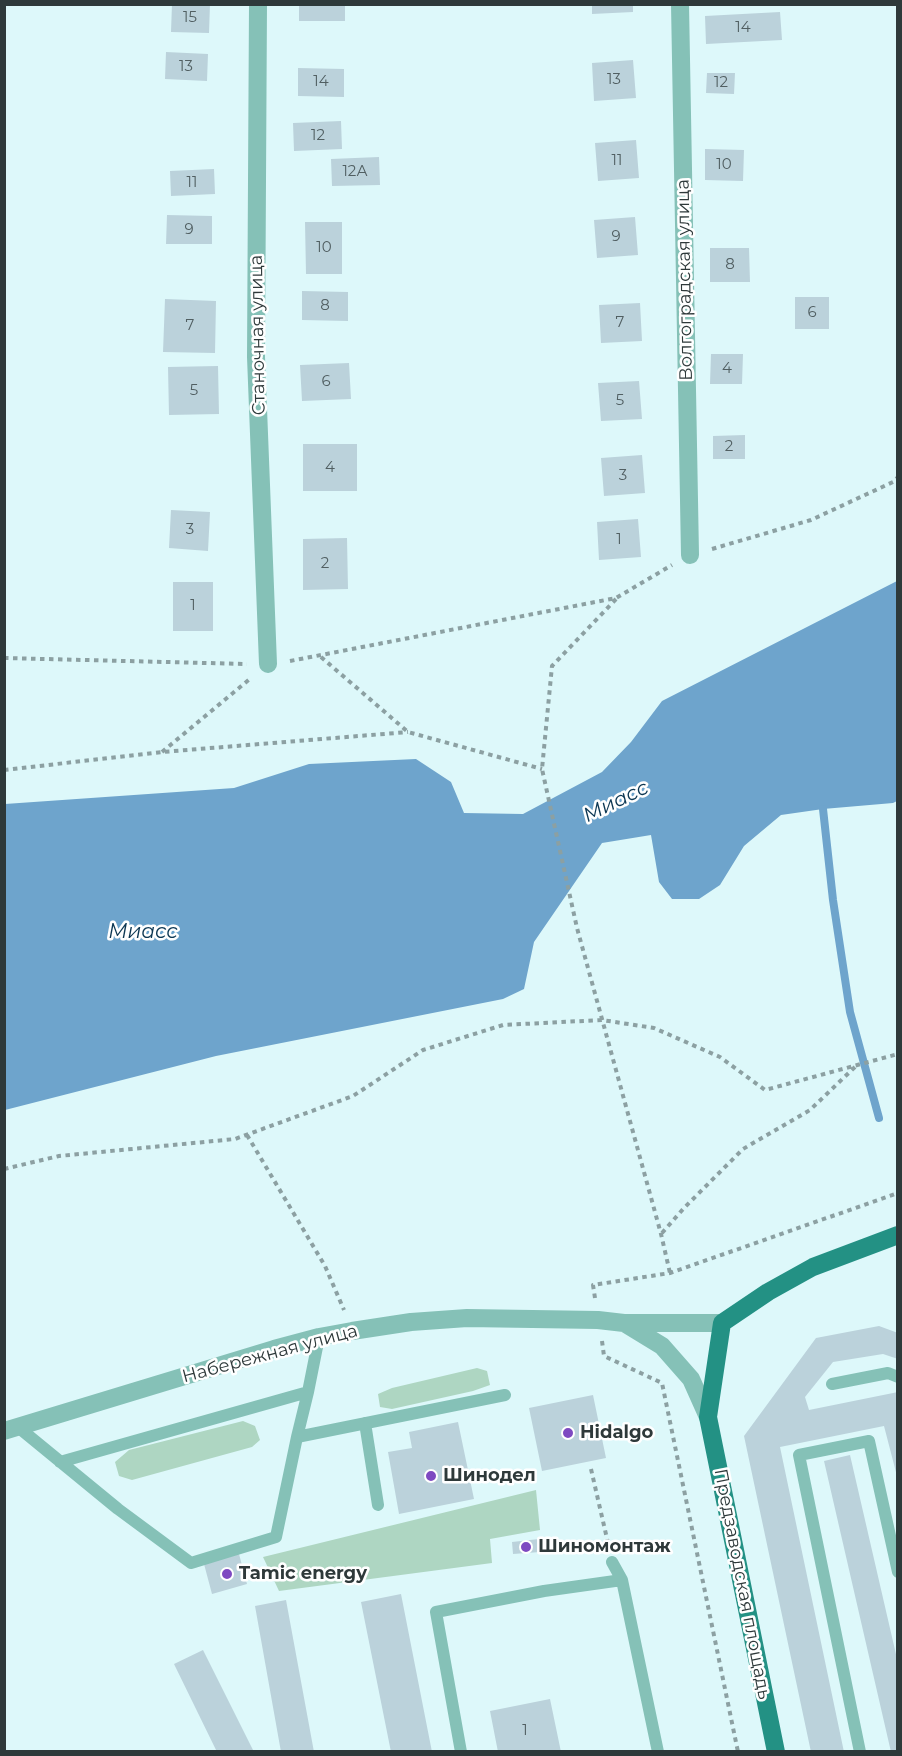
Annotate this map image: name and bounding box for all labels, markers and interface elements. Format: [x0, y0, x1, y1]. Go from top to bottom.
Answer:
house number: 15 [183, 9, 197, 27]
house number: 14 [735, 19, 751, 37]
house number: 13 [179, 58, 193, 76]
house number: 13 [607, 71, 621, 89]
house number: 14 [313, 73, 329, 91]
house number: 12 [714, 74, 728, 92]
house number: 12 [311, 127, 325, 145]
house number: 11 [612, 152, 622, 170]
house number: 10 [716, 156, 732, 174]
house number: 12А [342, 163, 368, 181]
house number: 11 [187, 174, 197, 192]
street label: Волгоградская улица [672, 179, 698, 381]
house number: 9 [184, 221, 194, 239]
house number: 9 [611, 228, 621, 246]
house number: 10 [316, 239, 332, 257]
street label: Станочная улица [246, 255, 270, 415]
house number: 8 [725, 256, 735, 274]
house number: 8 [320, 297, 330, 315]
house number: 6 [807, 304, 817, 322]
house number: 7 [616, 314, 624, 332]
house number: 7 [186, 317, 194, 335]
house number: 4 [722, 360, 732, 378]
house number: 6 [321, 373, 331, 391]
house number: 5 [190, 382, 198, 400]
house number: 5 [616, 392, 624, 410]
house number: 2 [725, 438, 733, 456]
house number: 4 [325, 459, 335, 477]
house number: 3 [619, 467, 627, 485]
house number: 3 [186, 521, 194, 539]
house number: 1 [616, 531, 622, 549]
house number: 2 [321, 555, 329, 573]
house number: 1 [190, 597, 196, 615]
water label: Миасс [579, 776, 653, 828]
water label: Миасс [108, 920, 178, 944]
street label: Набережная улица [180, 1320, 360, 1388]
place label: Hidalgo [580, 1422, 653, 1444]
marker: Hidalgo [561, 1426, 575, 1440]
place label: Шинодел [443, 1465, 536, 1487]
street label: Предзаводская площадь [709, 1467, 775, 1701]
marker: Шинодел [424, 1469, 438, 1483]
place label: Шиномонтаж [538, 1536, 671, 1558]
marker: Шиномонтаж [519, 1540, 533, 1554]
place label: Tamic energy [239, 1563, 367, 1585]
marker: Tamic energy [220, 1567, 234, 1581]
house number: 1 [522, 1722, 528, 1740]

